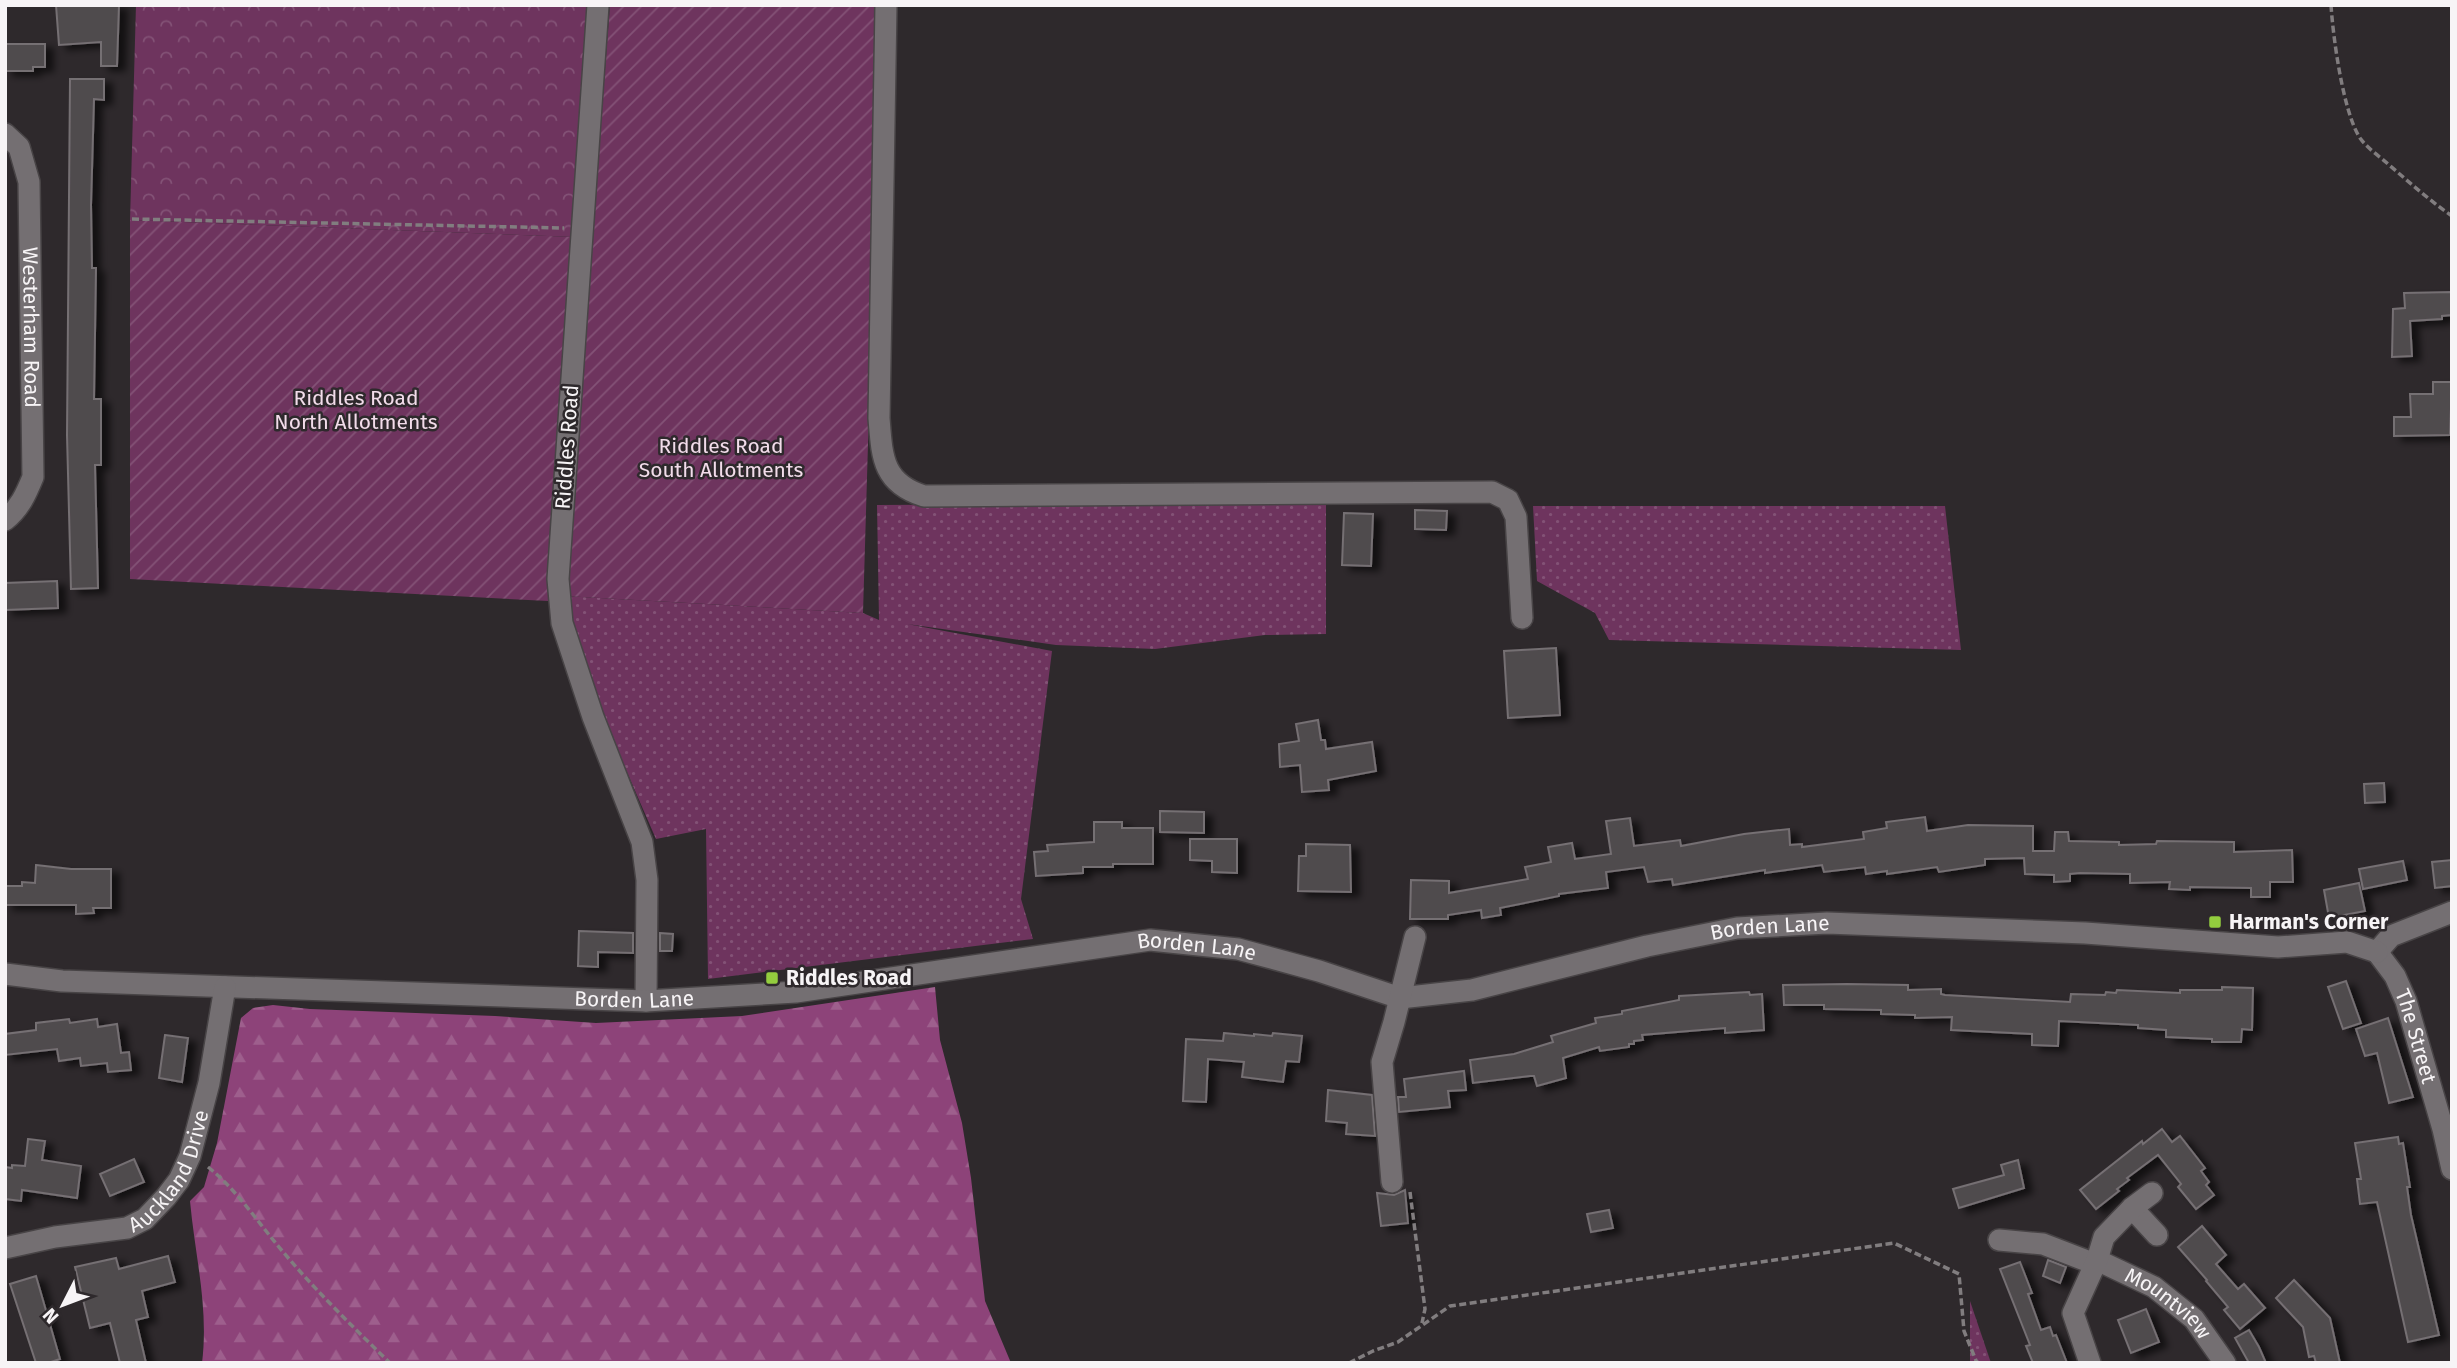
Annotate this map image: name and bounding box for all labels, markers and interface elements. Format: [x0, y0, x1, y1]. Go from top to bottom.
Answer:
street label: Westerham Road [17, 247, 45, 408]
street label: Riddles Road [550, 384, 584, 510]
park label: Riddles Road North Allotments [274, 385, 438, 435]
park label: Riddles Road South Allotments [639, 433, 803, 483]
place label: Harman's Corner [2229, 909, 2389, 935]
street label: Borden Lane [1708, 910, 1830, 946]
marker: Harman's Corner [2207, 914, 2223, 930]
street label: Borden Lane [1135, 927, 1259, 966]
place label: Riddles Road [786, 965, 912, 991]
marker: Riddles Road [764, 970, 780, 986]
street label: Borden Lane [574, 985, 695, 1014]
street label: The Street [2389, 985, 2442, 1087]
street label: Auckland Drive [124, 1107, 214, 1238]
street label: Mountview [2121, 1262, 2217, 1344]
north arrow [28, 1270, 98, 1340]
text: N [38, 1304, 64, 1328]

